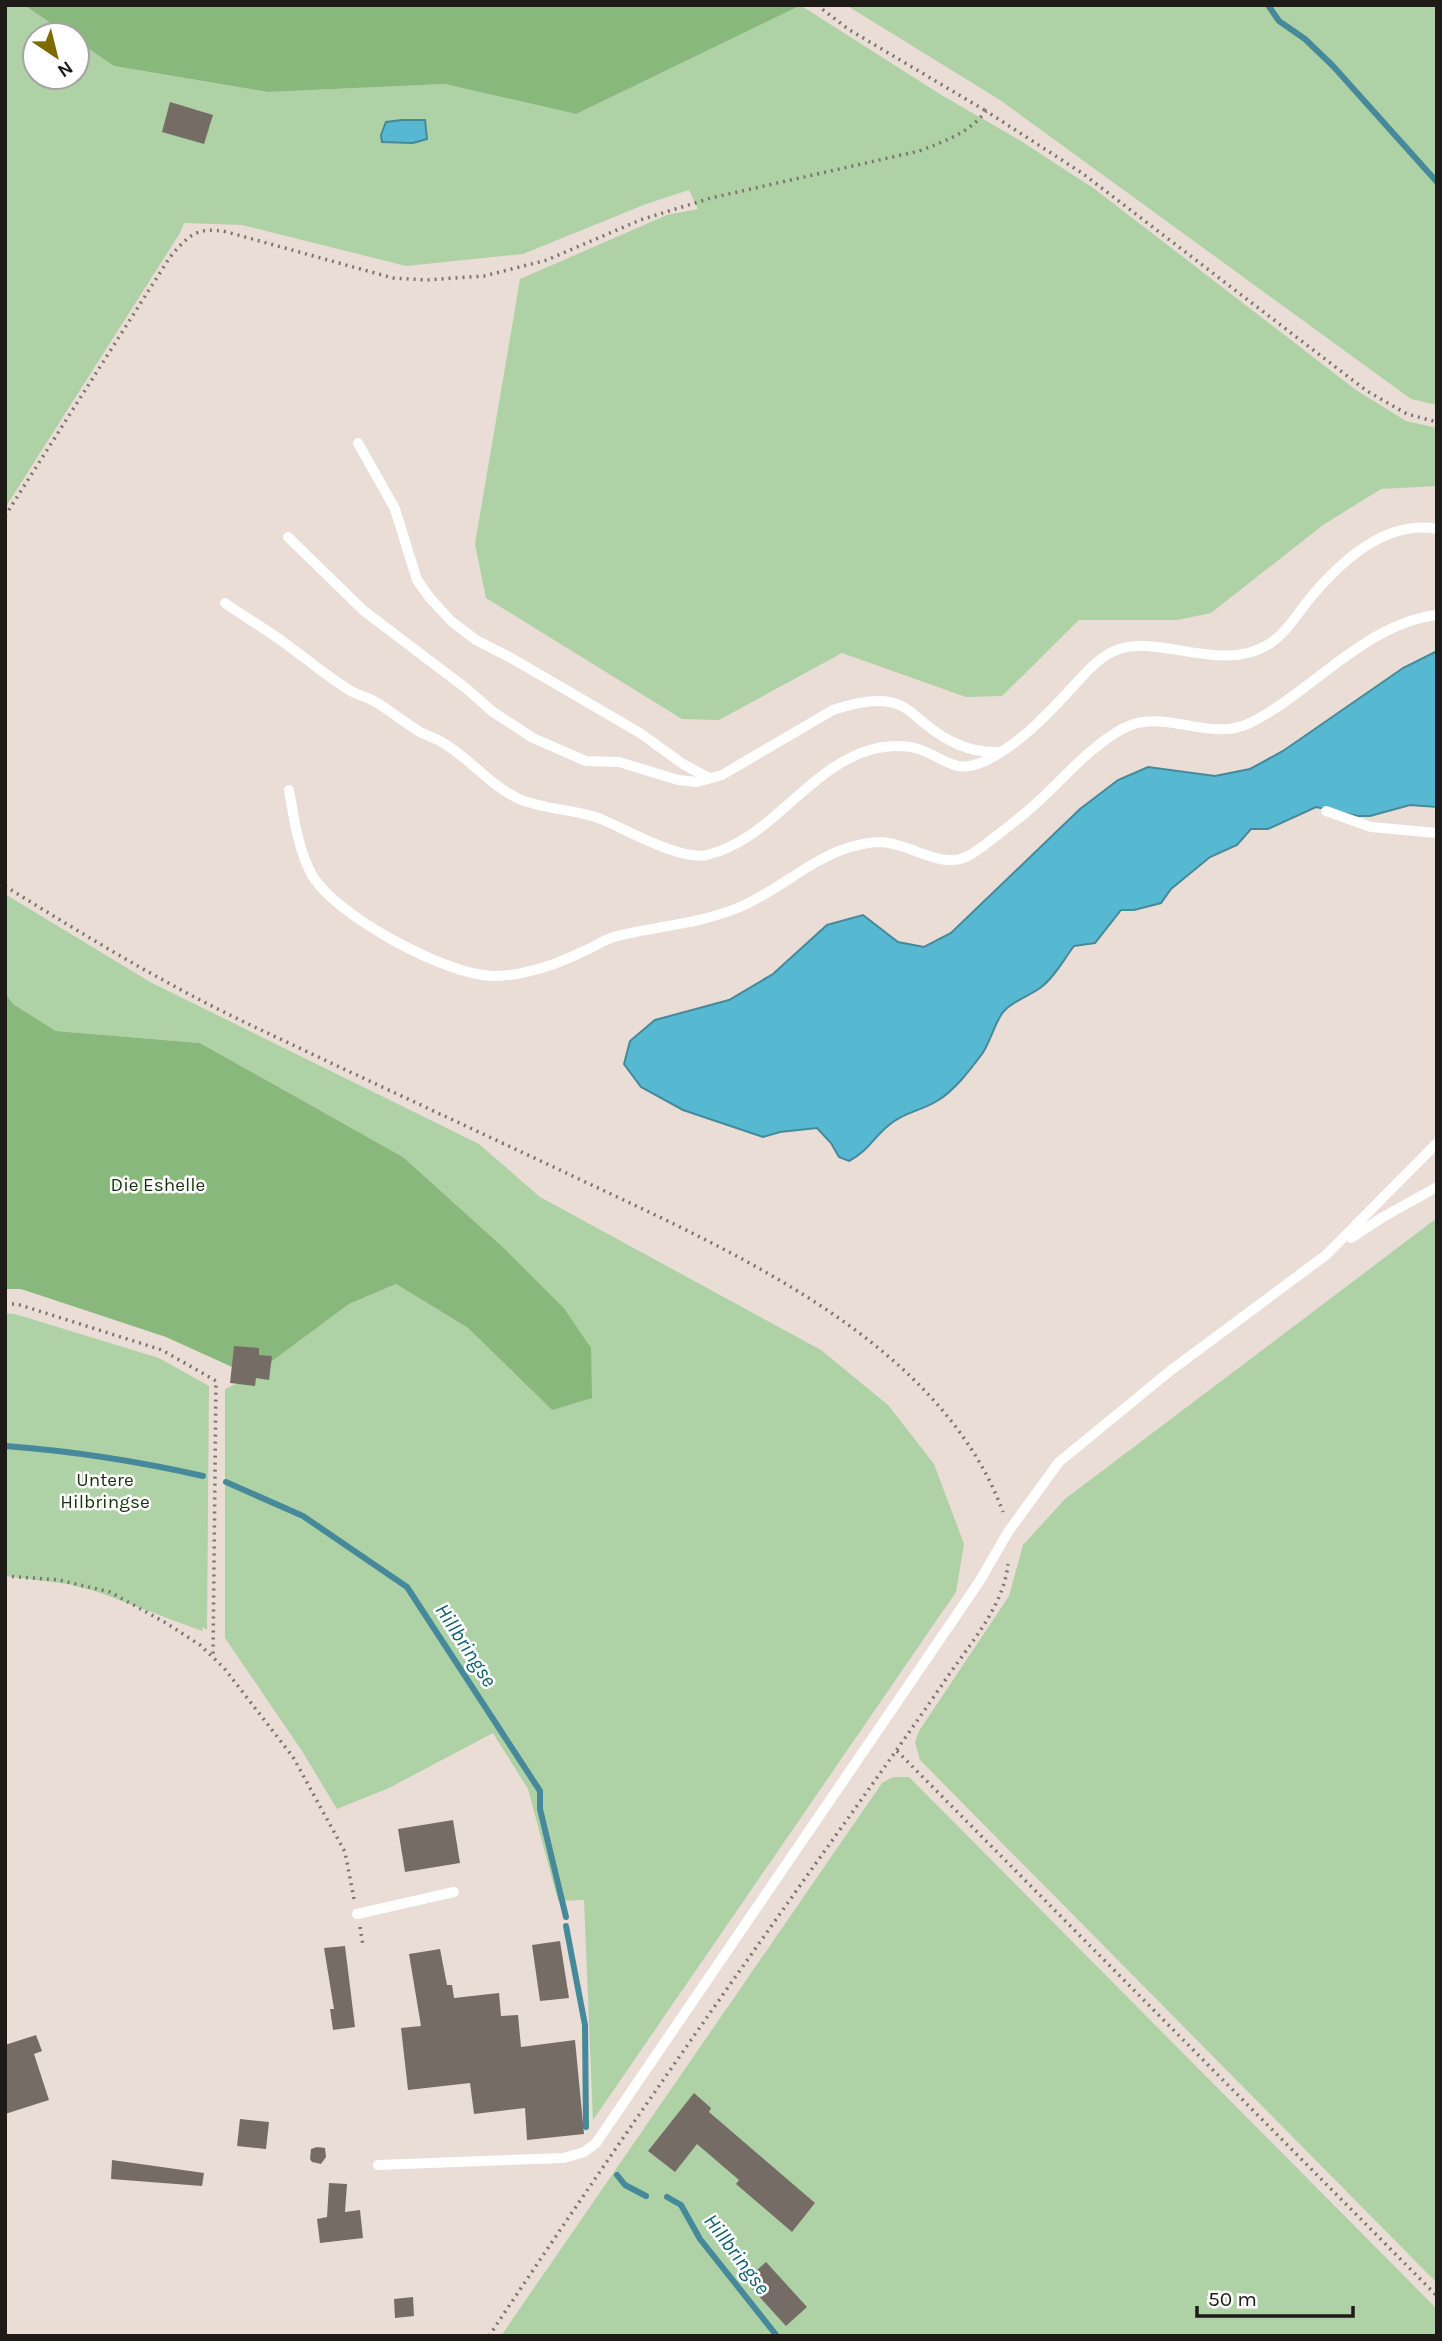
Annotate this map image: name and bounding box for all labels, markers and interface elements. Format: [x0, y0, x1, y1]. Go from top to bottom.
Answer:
north arrow [21, 21, 91, 91]
text: N [53, 56, 77, 82]
park label: Die Eshelle [111, 1174, 205, 1196]
park label: Untere Hilbringse [60, 1469, 150, 1513]
water label: Hillbringse [430, 1599, 502, 1691]
water label: Hillbringse [699, 2209, 775, 2299]
scale bar [1197, 2274, 1353, 2318]
text: 50 m [1208, 2287, 1257, 2311]

